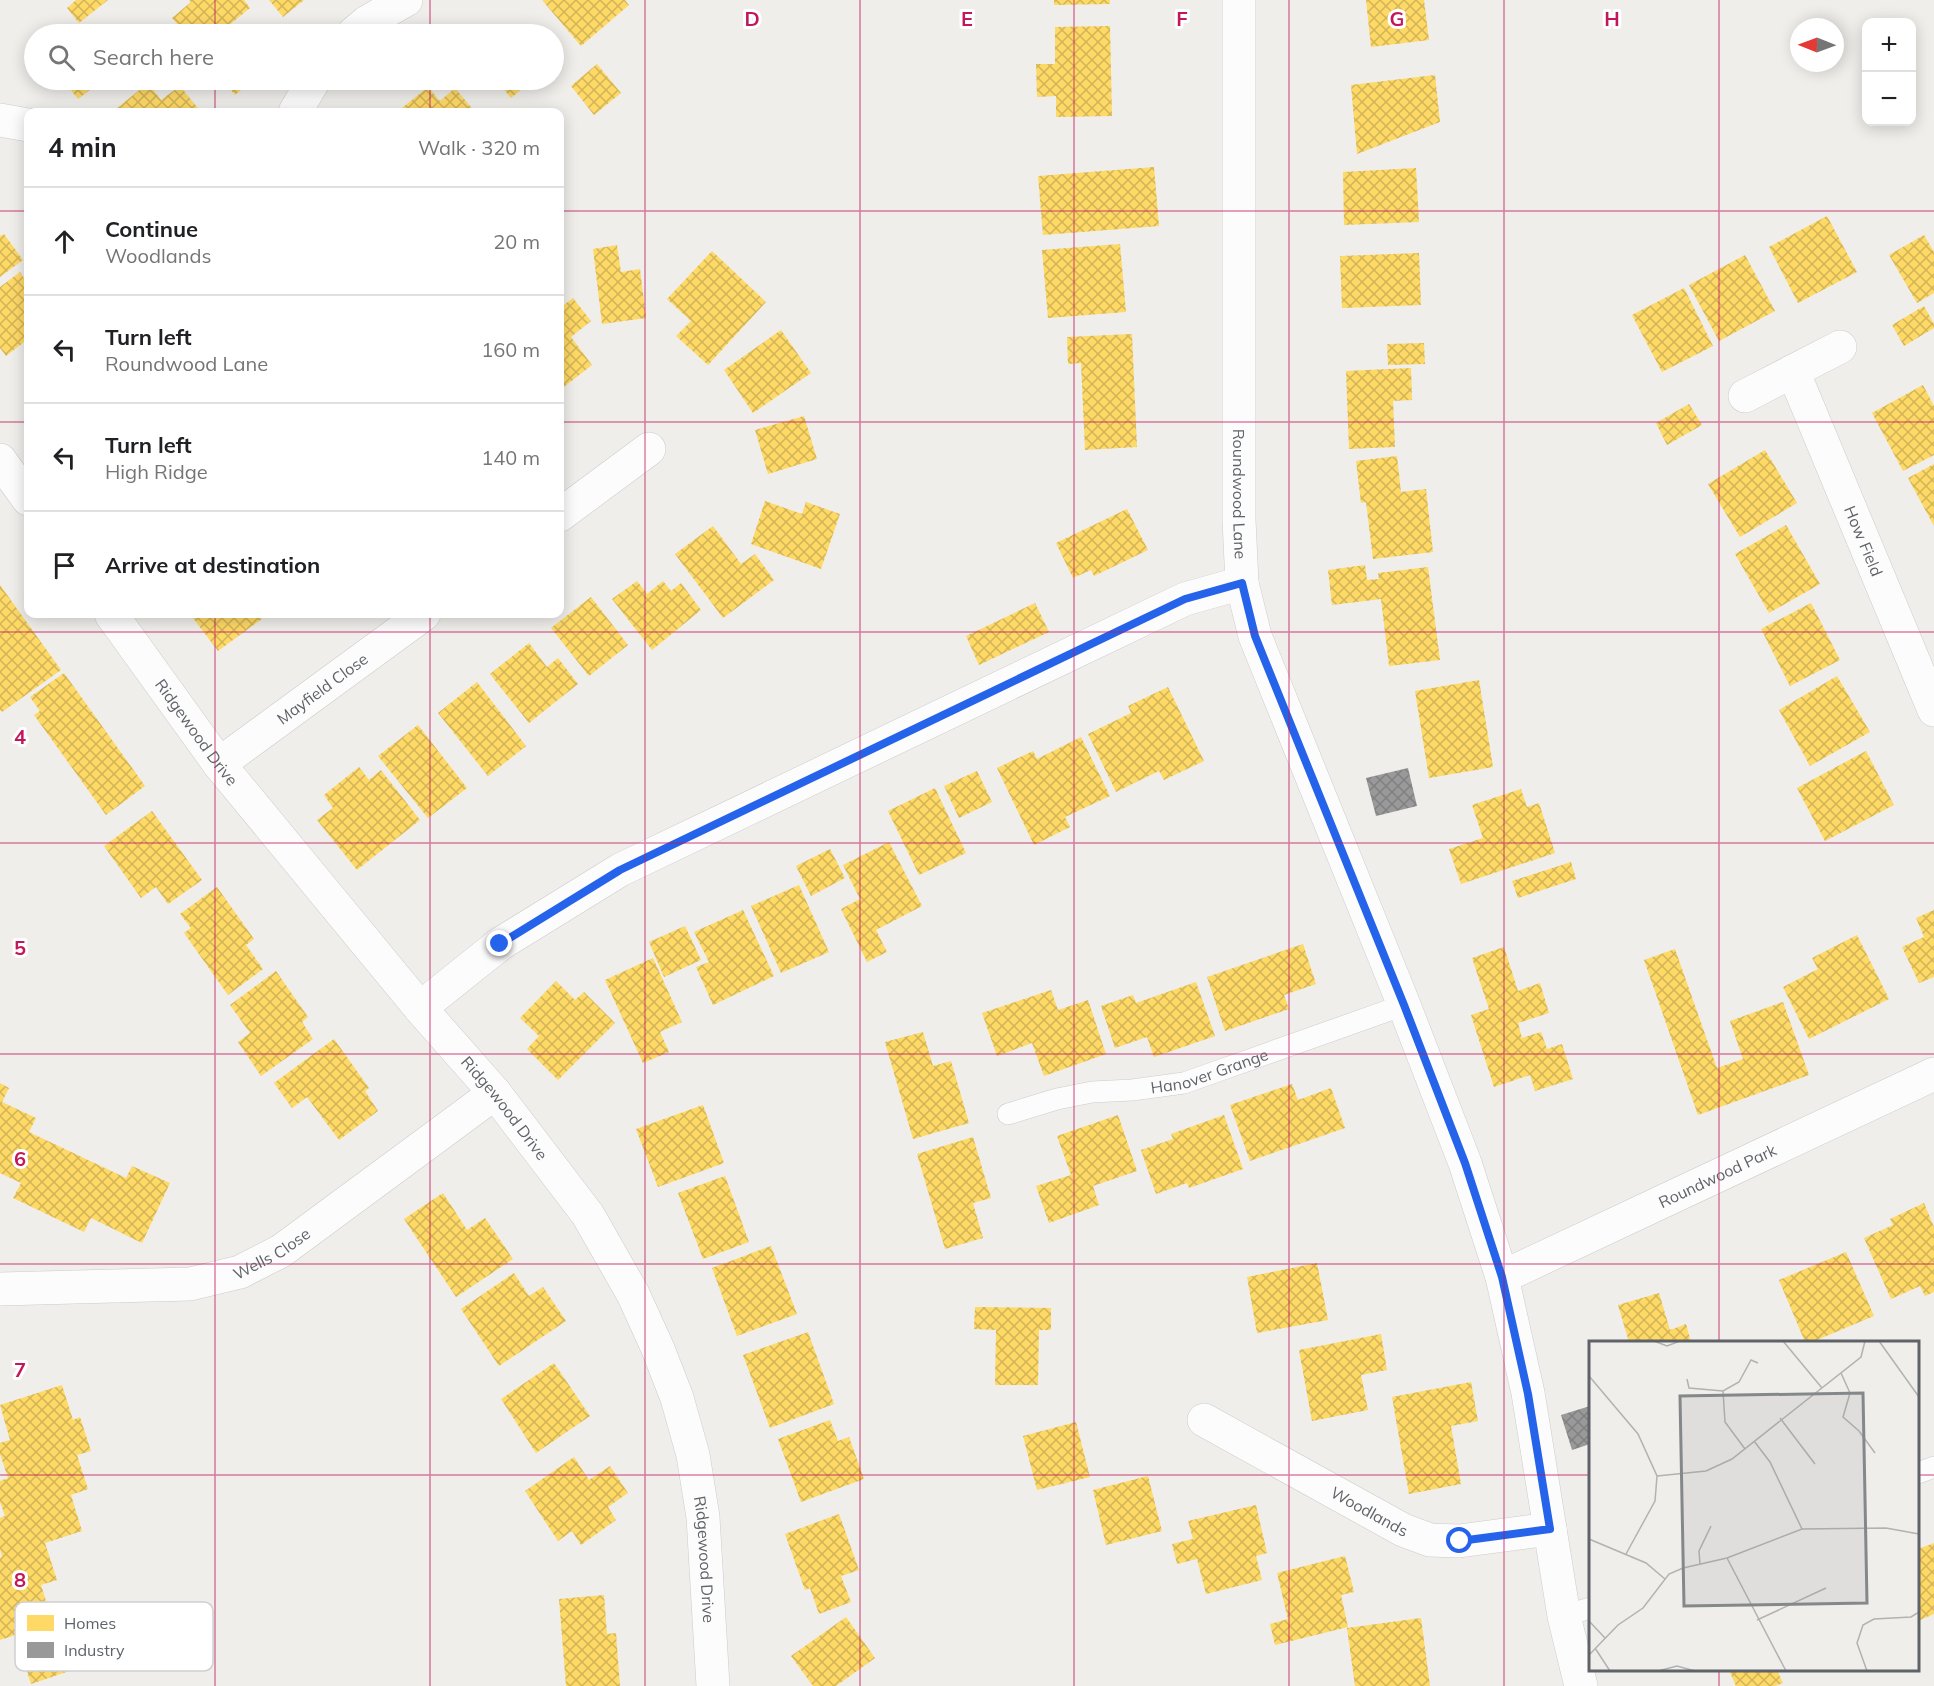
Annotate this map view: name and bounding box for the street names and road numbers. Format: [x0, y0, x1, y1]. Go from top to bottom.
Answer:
street label: Roundwood Lane [1229, 429, 1251, 560]
street label: How Field [1840, 503, 1887, 579]
street label: Mayfield Close [273, 648, 372, 728]
street label: Ridgewood Drive [151, 675, 243, 790]
street label: Hanover Grange [1149, 1044, 1271, 1097]
street label: Ridgewood Drive [457, 1052, 552, 1164]
street label: Roundwood Park [1655, 1139, 1780, 1212]
street label: Wells Close [230, 1223, 314, 1284]
street label: Woodlands [1327, 1482, 1410, 1541]
street label: Ridgewood Drive [690, 1494, 719, 1623]

